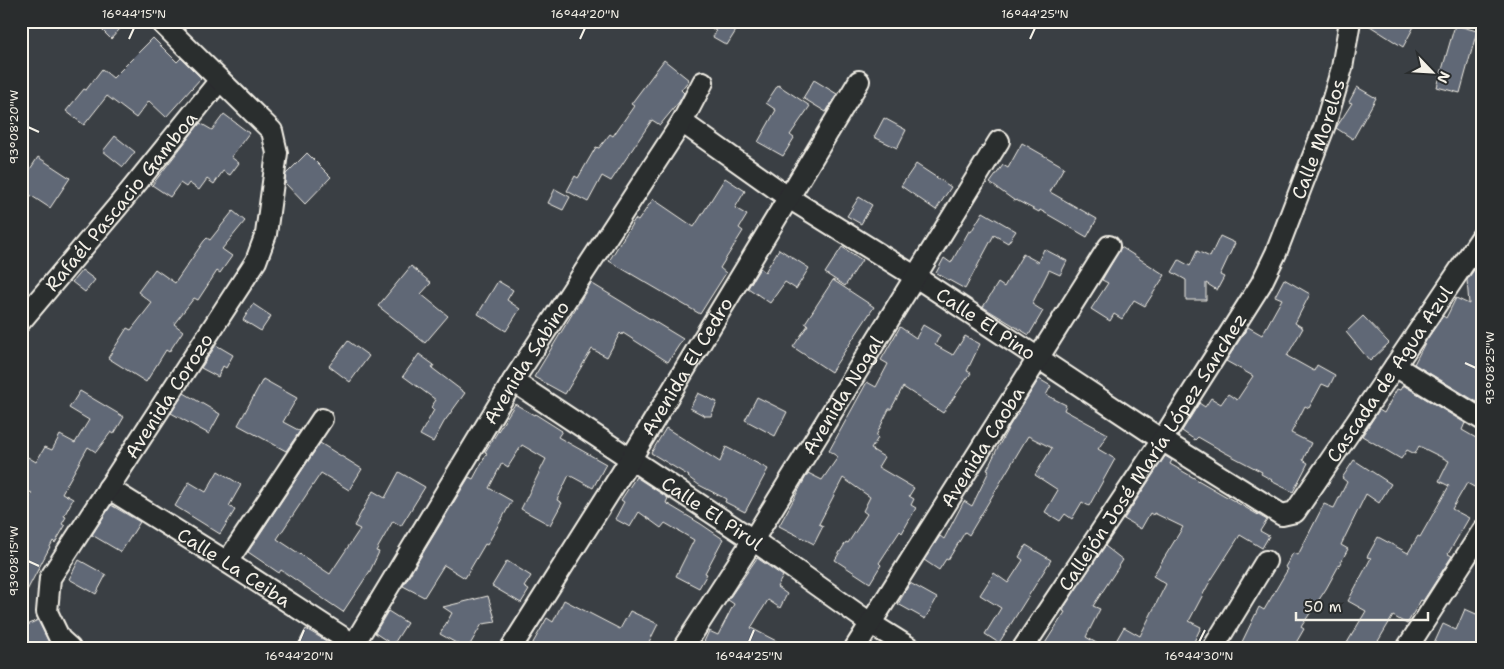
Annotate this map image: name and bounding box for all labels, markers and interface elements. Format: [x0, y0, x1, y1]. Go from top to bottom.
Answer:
text: 16°44'15"N [102, 6, 166, 22]
text: 16°44'20"N [551, 6, 619, 22]
text: 16°44'25"N [1001, 6, 1069, 22]
north arrow [1406, 48, 1456, 98]
text: N [1433, 69, 1454, 86]
street label: Calle Morelos [1285, 76, 1351, 203]
text: 93°08'20"W [6, 90, 22, 164]
street label: Rafaél Pascacio Gamboa [39, 106, 202, 296]
street label: Cascada de Agua Azul [1320, 280, 1458, 467]
street label: Calle El Pino [932, 281, 1041, 366]
street label: Avenida El Cedro [635, 292, 738, 440]
street label: Avenida Sabino [477, 296, 575, 429]
street label: Callejón José María López Sanchez [1052, 308, 1252, 595]
street label: Avenida Corozo [119, 328, 218, 463]
street label: Avenida Nogal [796, 330, 889, 459]
text: 93°08'25"W [1482, 331, 1498, 405]
street label: Avenida Caoba [935, 381, 1030, 512]
street label: Calle El Pirul [657, 470, 768, 556]
street label: Calle La Ceiba [173, 522, 296, 613]
text: 93°08'15"W [6, 526, 22, 596]
scale bar [1296, 589, 1429, 621]
text: 50 m [1304, 597, 1342, 617]
text: 16°44'20"N [265, 648, 333, 664]
text: 16°44'25"N [715, 648, 783, 664]
text: 16°44'30"N [1165, 648, 1233, 664]

